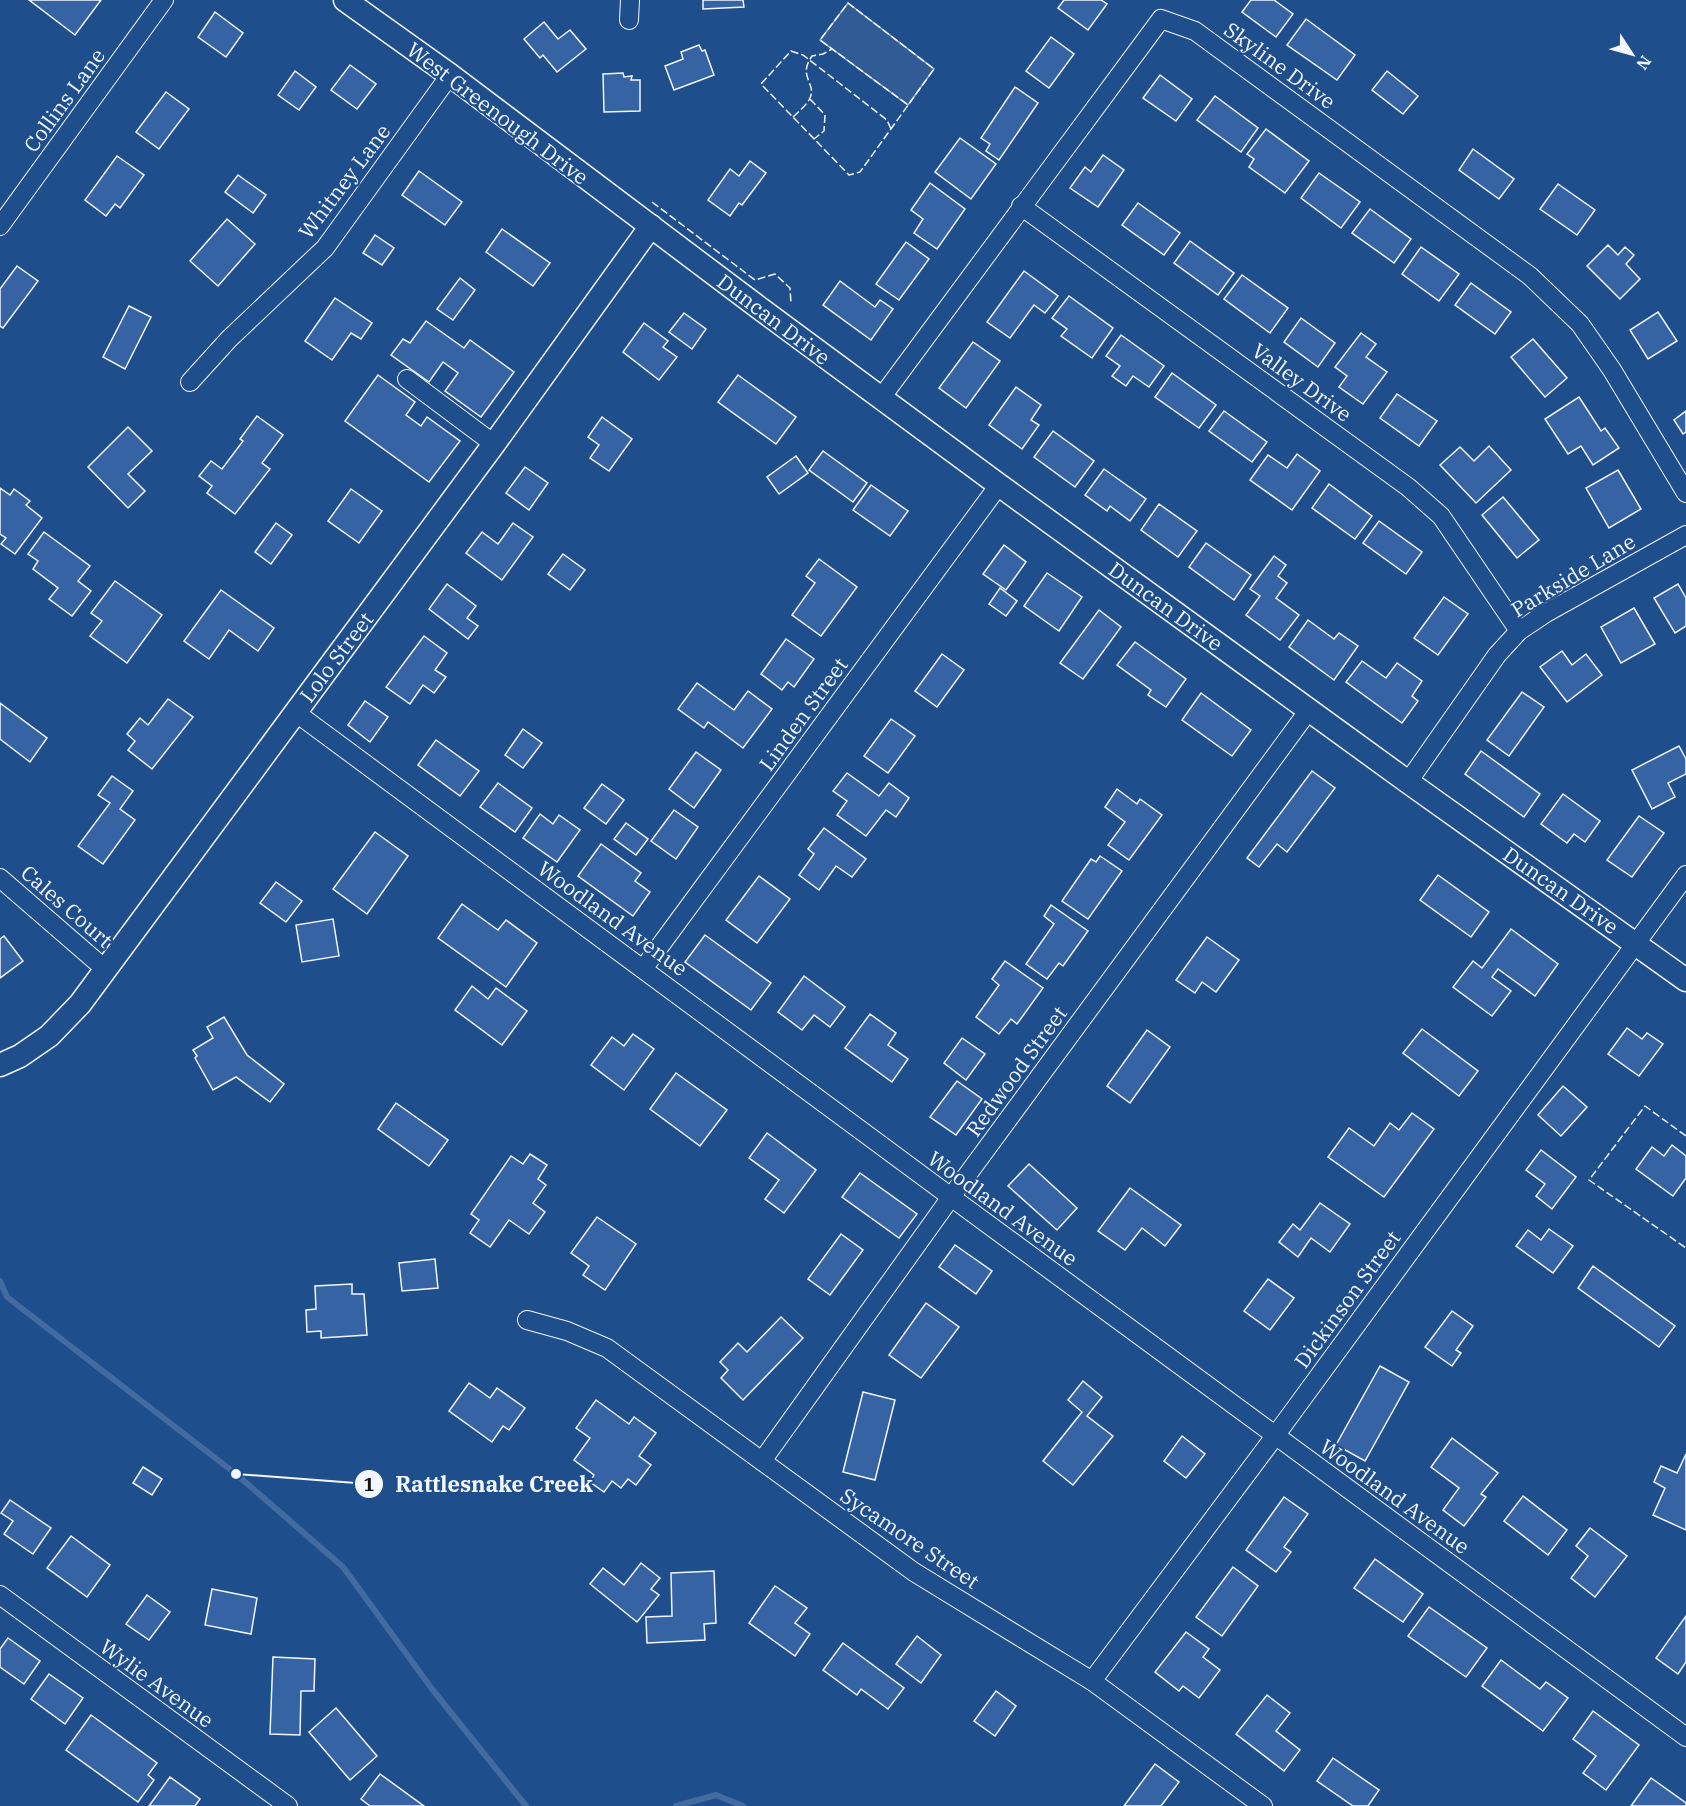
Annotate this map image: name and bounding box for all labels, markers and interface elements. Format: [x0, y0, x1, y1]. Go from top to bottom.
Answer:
street label: Skyline Drive [1219, 15, 1341, 115]
north arrow [1602, 24, 1662, 84]
street label: West Greenough Drive [401, 35, 595, 191]
street label: Collins Lane [17, 43, 111, 157]
text: N [1632, 52, 1656, 74]
street label: Whitney Lane [292, 118, 396, 244]
street label: Duncan Drive [712, 267, 836, 371]
street label: Valley Drive [1246, 336, 1358, 428]
street label: Parkside Lane [1506, 527, 1640, 623]
street label: Duncan Drive [1103, 555, 1229, 657]
street label: Lolo Street [293, 606, 379, 708]
street label: Linden Street [752, 652, 854, 776]
street label: Duncan Drive [1498, 840, 1624, 940]
street label: Woodland Avenue [532, 854, 694, 982]
street label: Cales Court [15, 858, 119, 954]
street label: Redwood Street [959, 1000, 1073, 1142]
street label: Woodland Avenue [922, 1144, 1084, 1272]
street label: Dickinson Street [1287, 1224, 1407, 1374]
street label: Woodland Avenue [1314, 1432, 1476, 1560]
callout: Rattlesnake Creek [354, 1464, 605, 1504]
text: Rattlesnake Creek [395, 1469, 593, 1498]
text: 1 [364, 1473, 375, 1496]
street label: Sycamore Street [835, 1481, 985, 1595]
street label: Wylie Avenue [94, 1632, 220, 1734]

